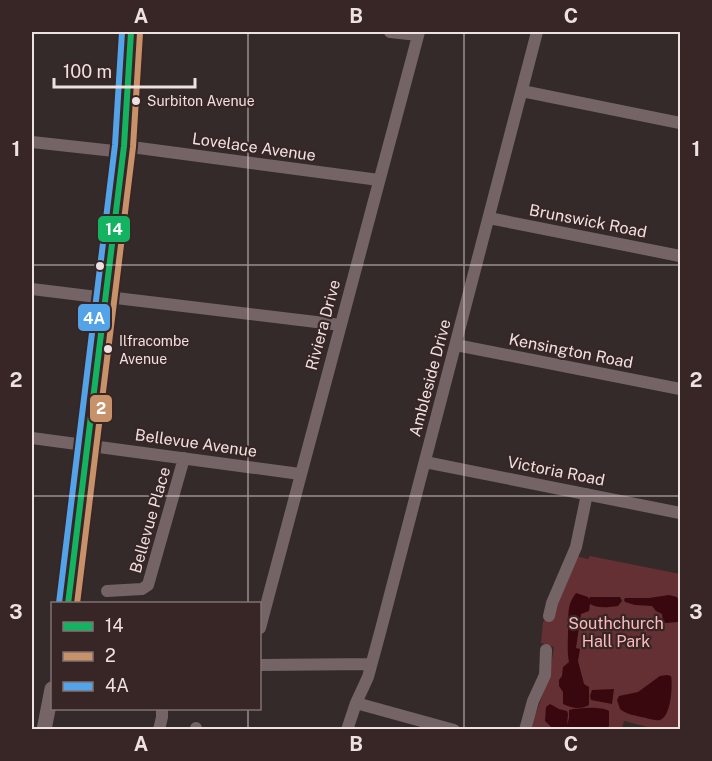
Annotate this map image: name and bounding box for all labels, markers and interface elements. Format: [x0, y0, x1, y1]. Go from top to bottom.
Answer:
text: A [134, 4, 148, 28]
text: B [349, 4, 363, 28]
text: C [564, 4, 578, 28]
scale bar [54, 51, 195, 89]
text: 100 m [63, 61, 112, 82]
place label: Surbiton Avenue [147, 93, 255, 109]
marker: Surbiton Avenue [130, 95, 142, 107]
street label: Lovelace Avenue [191, 129, 317, 165]
text: 1 [12, 137, 20, 161]
text: 1 [692, 137, 700, 161]
street label: Brunswick Road [528, 200, 648, 242]
line badge: 14 [97, 215, 131, 243]
text: 14 [105, 220, 123, 239]
unlabelled marker [94, 260, 106, 272]
street label: Riviera Drive [302, 278, 344, 372]
line badge: 4A [77, 303, 111, 332]
text: 4A [83, 309, 105, 328]
street label: Ambleside Drive [405, 317, 455, 439]
street label: Kensington Road [507, 330, 635, 372]
place label: Ilfracombe Avenue [119, 333, 189, 367]
marker: Ilfracombe Avenue [102, 343, 114, 355]
text: 2 [10, 368, 22, 392]
text: 2 [690, 368, 702, 392]
line badge: 2 [89, 394, 113, 423]
text: 2 [96, 399, 106, 418]
street label: Bellevue Avenue [134, 425, 258, 461]
street label: Victoria Road [506, 452, 606, 490]
street label: Bellevue Place [126, 465, 174, 575]
text: 3 [9, 600, 23, 624]
text: 3 [689, 600, 703, 624]
legend [51, 602, 261, 710]
park label: Southchurch Hall Park [568, 614, 664, 651]
text: 14 [105, 615, 124, 636]
text: 2 [105, 645, 116, 666]
text: 4A [105, 675, 129, 696]
text: A [134, 732, 148, 756]
text: B [349, 732, 363, 756]
text: C [564, 732, 578, 756]

